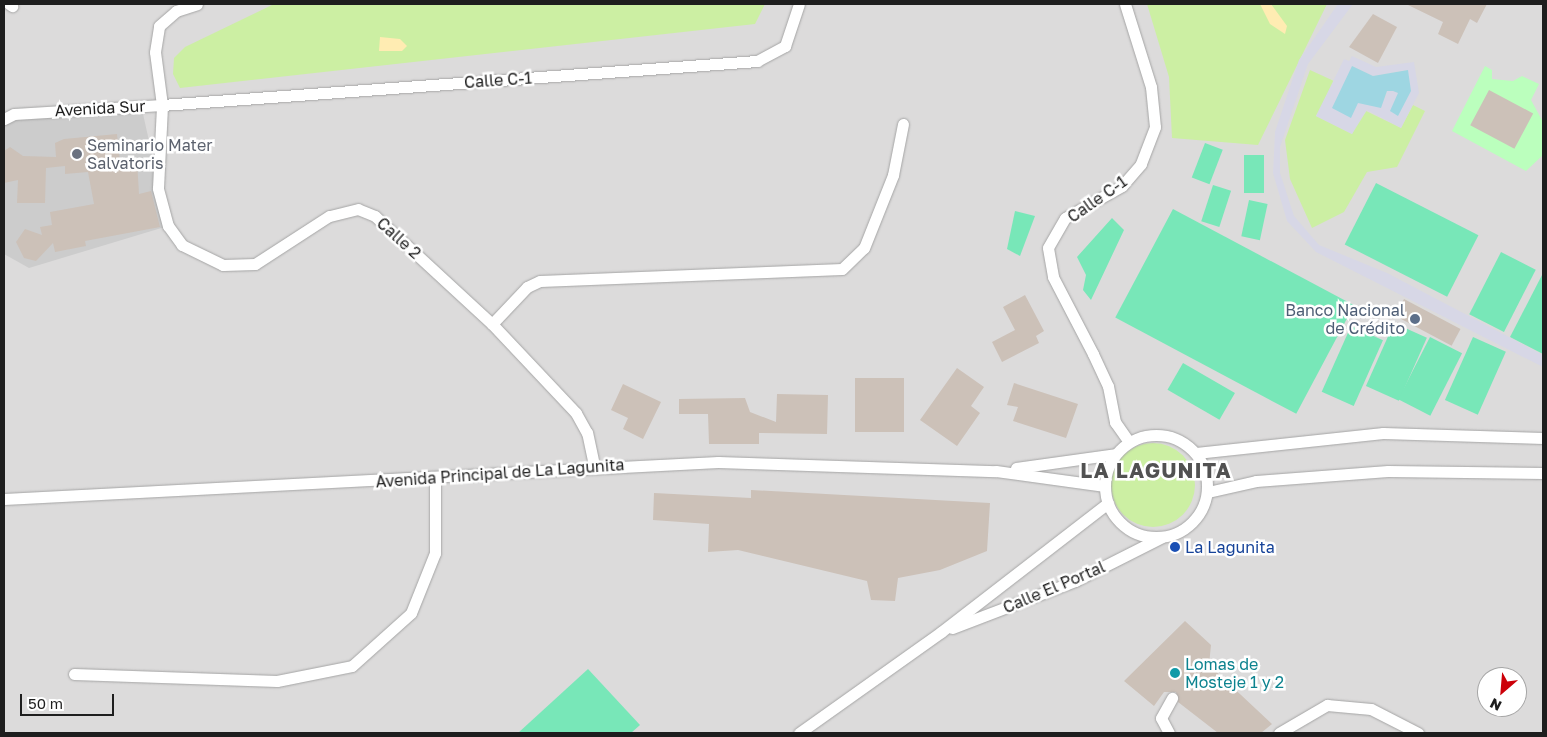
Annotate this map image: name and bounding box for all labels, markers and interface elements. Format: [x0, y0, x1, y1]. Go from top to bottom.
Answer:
street label: Calle C-1 [463, 68, 533, 92]
street label: Avenida Sur [54, 96, 146, 120]
place label: Seminario Mater Salvatoris [87, 135, 213, 173]
marker: Seminario Mater Salvatoris [71, 148, 83, 160]
street label: Calle C-1 [1064, 172, 1130, 226]
street label: Calle 2 [373, 213, 425, 263]
place label: Banco Nacional de Crédito [1285, 300, 1405, 338]
marker: Banco Nacional de Crédito [1409, 313, 1421, 325]
street label: Avenida Principal de La Lagunita [375, 455, 625, 491]
district label: LA LAGUNITA [1079, 457, 1233, 483]
place label: La Lagunita [1185, 537, 1275, 557]
marker: La Lagunita [1169, 541, 1181, 553]
street label: Calle El Portal [1000, 557, 1108, 617]
place label: Lomas de Mosteje 1 y 2 [1185, 654, 1284, 692]
marker: Lomas de Mosteje 1 y 2 [1169, 667, 1181, 679]
north arrow [1477, 667, 1527, 717]
scale bar [22, 684, 116, 716]
text: 50 m [28, 694, 63, 712]
text: N [1487, 695, 1504, 715]

